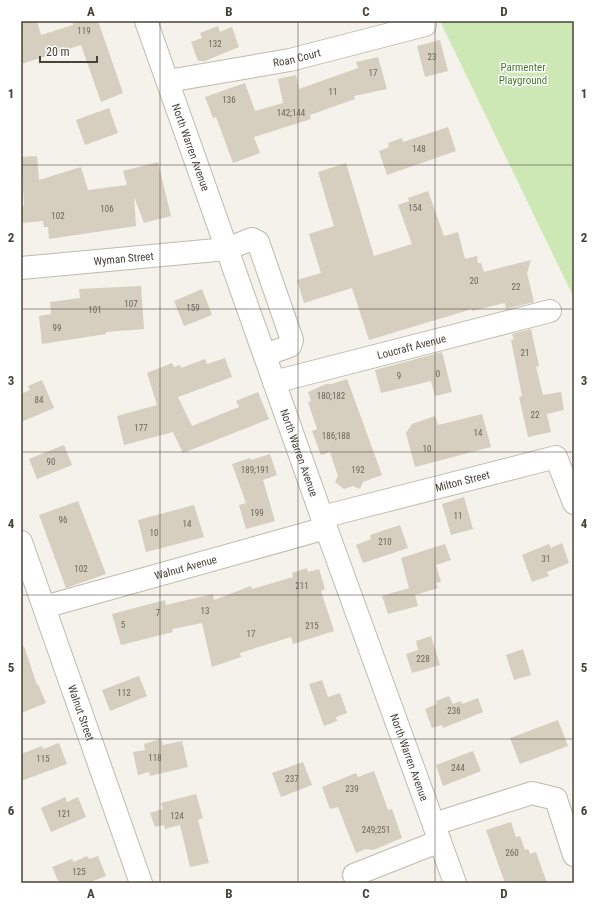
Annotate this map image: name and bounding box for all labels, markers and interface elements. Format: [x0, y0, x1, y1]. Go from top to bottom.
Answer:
text: A [87, 4, 95, 19]
text: B [225, 4, 233, 19]
text: C [362, 4, 370, 19]
text: D [500, 4, 508, 19]
house number: 119 [77, 26, 91, 36]
scale bar [40, 38, 97, 64]
house number: 132 [208, 39, 222, 49]
text: 20 m [46, 45, 70, 59]
street label: Roan Court [272, 46, 322, 69]
house number: 23 [428, 52, 436, 62]
park label: Parmenter Playground [499, 61, 547, 87]
house number: 17 [369, 68, 378, 78]
text: 1 [8, 86, 14, 101]
text: 1 [581, 86, 587, 101]
house number: 11 [329, 87, 337, 97]
house number: 136 [222, 95, 236, 105]
street label: North Warren Avenue [169, 102, 212, 193]
house number: 142;144 [277, 108, 306, 118]
house number: 148 [412, 144, 426, 154]
house number: 154 [408, 203, 422, 213]
house number: 106 [100, 204, 114, 214]
house number: 102 [51, 211, 65, 221]
text: 2 [8, 230, 15, 245]
text: 2 [581, 230, 588, 245]
street label: Wyman Street [93, 249, 154, 268]
house number: 20 [470, 276, 478, 286]
house number: 22 [512, 282, 521, 292]
house number: 107 [124, 299, 138, 309]
house number: 159 [186, 303, 200, 313]
house number: 101 [88, 305, 102, 315]
house number: 99 [53, 323, 61, 333]
street label: Loucraft Avenue [376, 332, 447, 362]
house number: 21 [521, 348, 529, 358]
house number: 0 [436, 369, 440, 379]
house number: 9 [397, 371, 401, 381]
text: 3 [8, 373, 14, 388]
text: 3 [581, 373, 587, 388]
house number: 180;182 [317, 391, 346, 401]
house number: 84 [35, 395, 44, 405]
street label: North Warren Avenue [278, 407, 321, 498]
house number: 22 [531, 410, 540, 420]
house number: 177 [134, 423, 148, 433]
house number: 14 [474, 428, 483, 438]
house number: 186;188 [322, 431, 350, 441]
house number: 10 [423, 444, 431, 454]
house number: 90 [47, 457, 55, 467]
house number: 189;191 [241, 465, 269, 475]
house number: 192 [351, 465, 365, 475]
street label: Milton Street [434, 468, 491, 494]
house number: 199 [250, 508, 264, 518]
house number: 11 [454, 511, 462, 521]
house number: 96 [59, 515, 67, 525]
text: 4 [8, 516, 15, 531]
text: 4 [581, 516, 588, 531]
house number: 14 [183, 519, 192, 529]
house number: 10 [150, 528, 158, 538]
house number: 210 [378, 537, 392, 547]
street label: Walnut Avenue [153, 552, 218, 582]
house number: 31 [542, 554, 550, 564]
house number: 102 [74, 564, 88, 574]
house number: 211 [295, 581, 309, 591]
house number: 13 [201, 606, 209, 616]
house number: 7 [156, 608, 161, 618]
house number: 5 [121, 620, 126, 630]
house number: 215 [305, 621, 319, 631]
house number: 17 [247, 629, 256, 639]
house number: 228 [416, 654, 430, 664]
text: 5 [8, 660, 15, 675]
text: 5 [581, 660, 588, 675]
street label: Walnut Street [65, 683, 97, 742]
house number: 112 [117, 688, 131, 698]
house number: 236 [447, 706, 461, 716]
street label: North Warren Avenue [388, 712, 431, 803]
house number: 118 [148, 753, 162, 763]
house number: 115 [36, 754, 50, 764]
house number: 244 [451, 763, 465, 773]
house number: 237 [285, 774, 299, 784]
house number: 239 [345, 784, 359, 794]
text: 6 [8, 803, 15, 818]
text: 6 [581, 803, 588, 818]
house number: 121 [57, 809, 71, 819]
house number: 124 [170, 811, 184, 821]
house number: 249;251 [362, 825, 390, 835]
house number: 260 [505, 848, 519, 858]
house number: 125 [72, 867, 86, 877]
text: A [87, 886, 95, 901]
text: B [225, 886, 233, 901]
text: C [362, 886, 370, 901]
text: D [500, 886, 508, 901]

